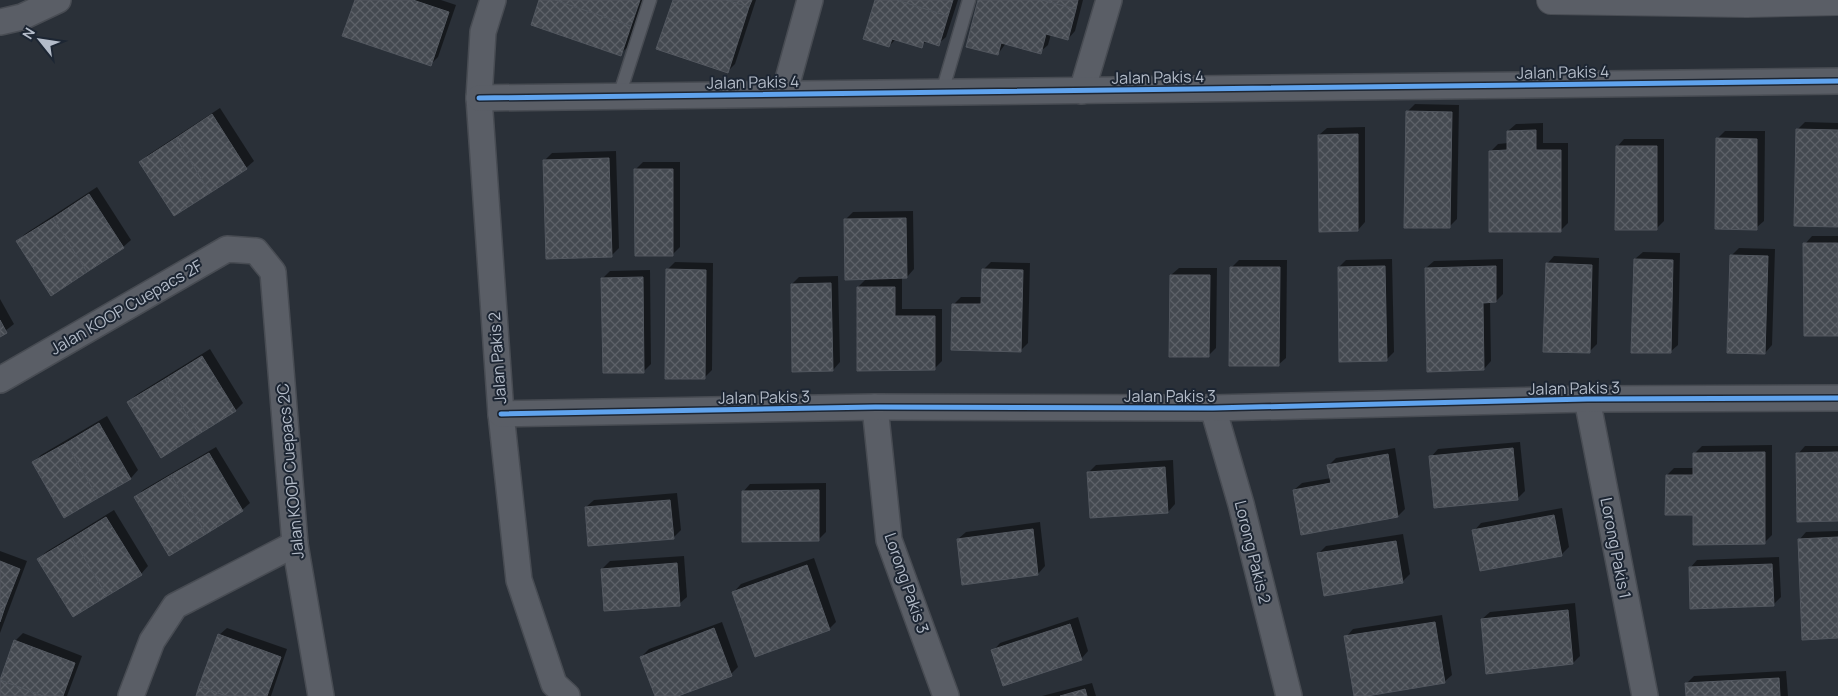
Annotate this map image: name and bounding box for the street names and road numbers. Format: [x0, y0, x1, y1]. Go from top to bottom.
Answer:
street label: Jalan Pakis 4 [1517, 60, 1609, 84]
street label: Jalan Pakis 4 [1112, 65, 1204, 89]
street label: Jalan Pakis 4 [707, 70, 799, 94]
street label: Jalan KOOP Cuepacs 2F [46, 254, 206, 360]
street label: Jalan Pakis 2 [483, 311, 511, 405]
street label: Jalan Pakis 3 [1528, 376, 1620, 400]
street label: Jalan KOOP Cuepacs 2C [271, 382, 309, 560]
street label: Jalan Pakis 3 [718, 385, 810, 409]
street label: Jalan Pakis 3 [1124, 385, 1216, 407]
street label: Lorong Pakis 1 [1595, 496, 1637, 600]
street label: Lorong Pakis 2 [1230, 498, 1276, 606]
street label: Lorong Pakis 3 [879, 530, 935, 636]

